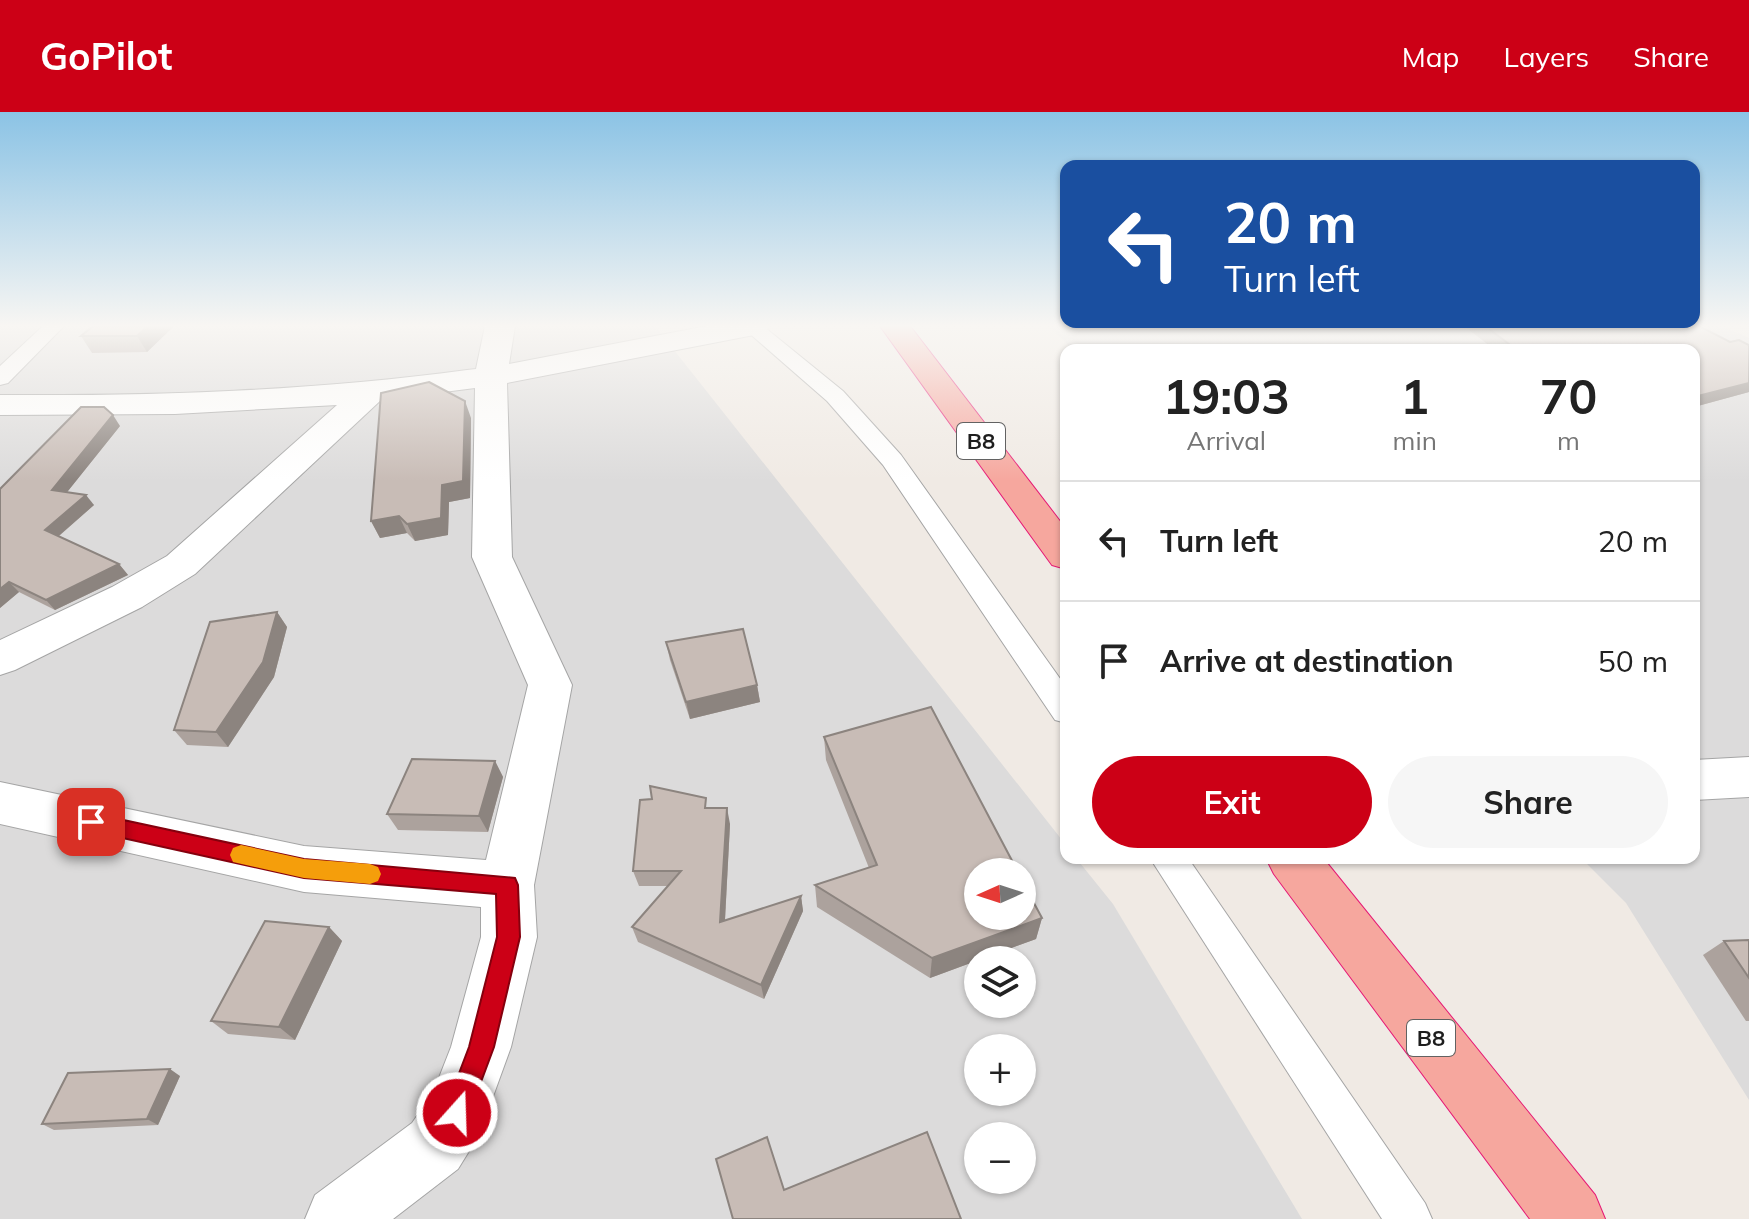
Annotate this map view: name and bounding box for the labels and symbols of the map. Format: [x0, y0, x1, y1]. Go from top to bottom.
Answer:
road number: B8 [957, 423, 1005, 459]
pin [57, 788, 125, 856]
north arrow [964, 858, 1036, 930]
road number: B8 [1407, 1020, 1455, 1056]
position arrow [415, 1071, 499, 1155]

